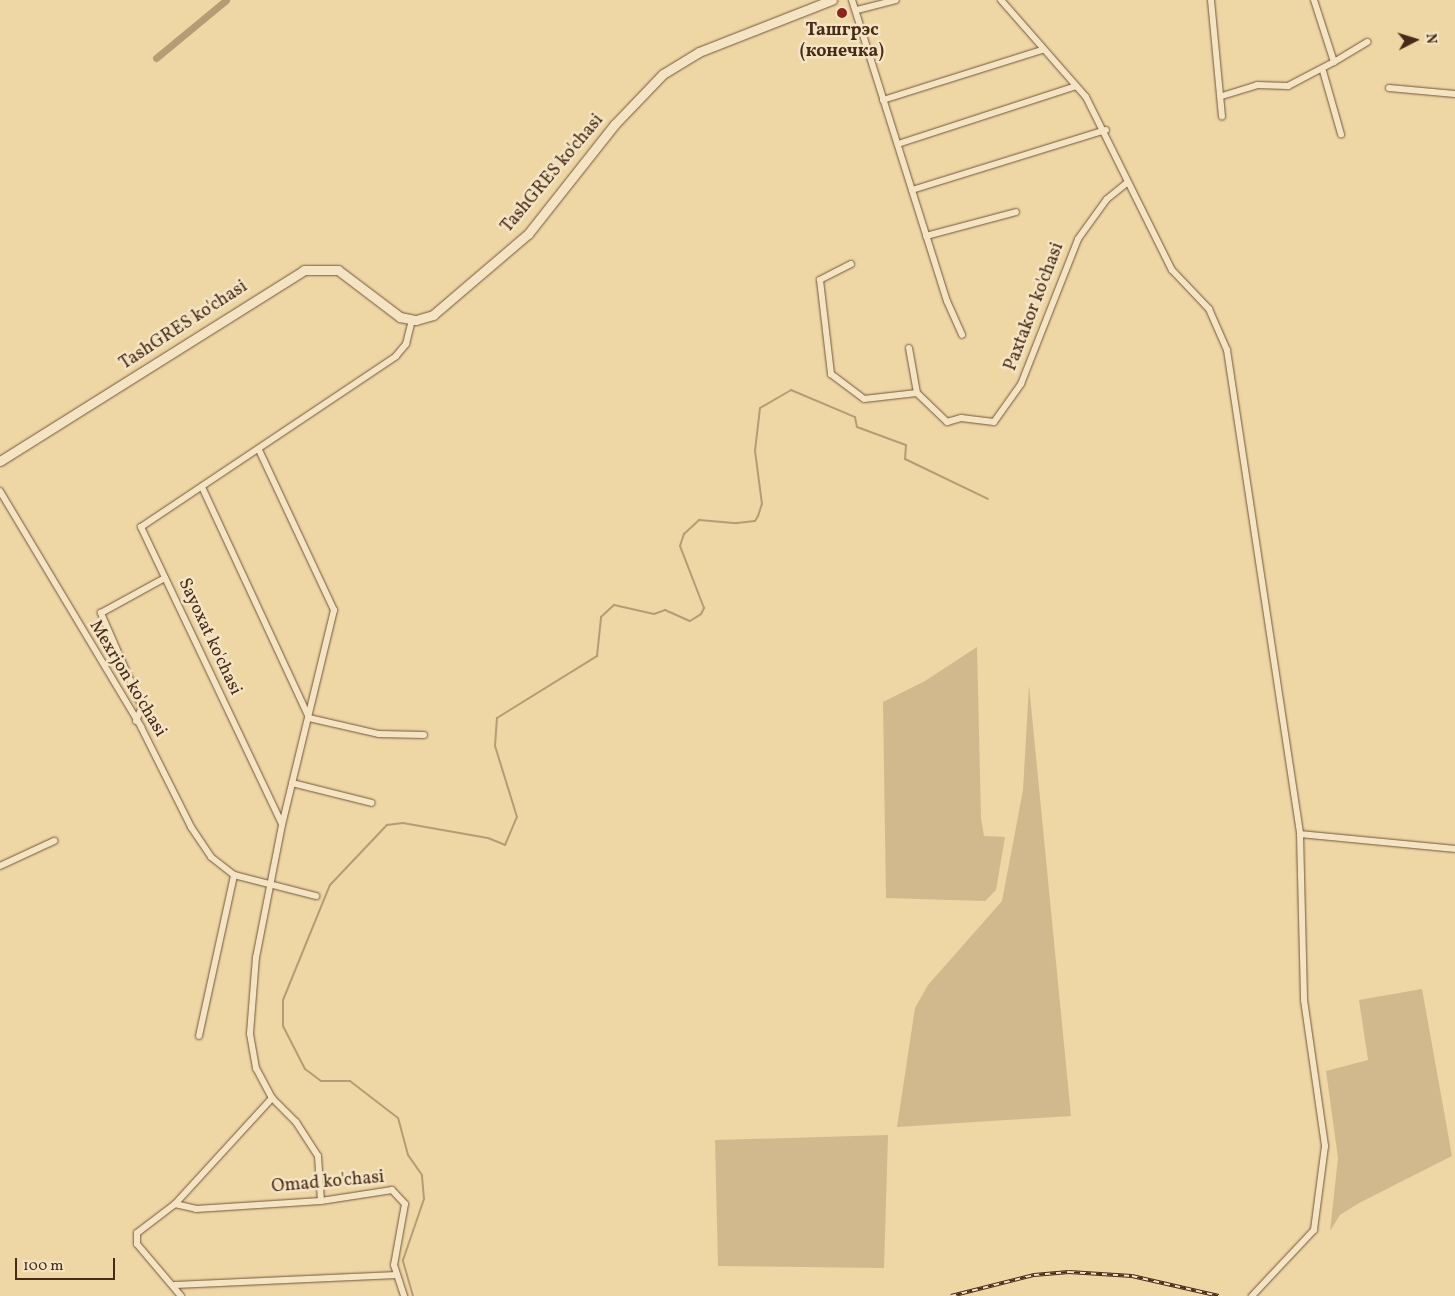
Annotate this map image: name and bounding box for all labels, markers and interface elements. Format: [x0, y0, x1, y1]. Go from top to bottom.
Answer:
marker: Ташгрэс (конечка) [836, 7, 848, 19]
north arrow [1390, 15, 1440, 65]
place label: Ташгрэс (конечка) [800, 21, 884, 64]
text: N [1421, 33, 1440, 45]
street label: TashGRES ko'chasi [497, 110, 609, 238]
street label: Paxtakor ko'chasi [1001, 240, 1069, 374]
street label: TashGRES ko'chasi [116, 277, 252, 375]
street label: Sayoxat ko'chasi [172, 575, 246, 699]
street label: Mexrjon ko'chasi [84, 617, 170, 741]
street label: Omad ko'chasi [271, 1167, 385, 1199]
scale bar [18, 1248, 118, 1280]
text: 100 m [23, 1256, 63, 1277]

